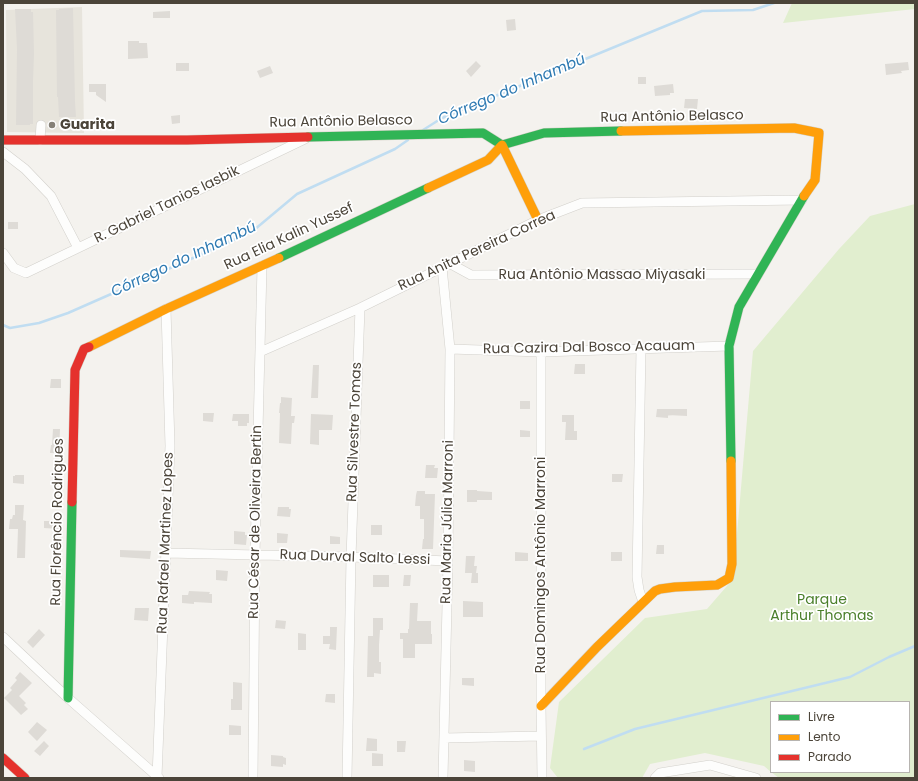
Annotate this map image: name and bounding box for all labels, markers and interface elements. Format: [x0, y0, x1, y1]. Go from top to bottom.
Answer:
water label: Córrego do Inhambú [436, 51, 588, 129]
street label: Rua Antônio Belasco [600, 107, 744, 127]
street label: Rua Antônio Belasco [269, 112, 413, 132]
place label: Guarita [60, 117, 115, 133]
marker: Guarita [47, 120, 57, 130]
street label: R. Gabriel Tanios Iasbik [92, 163, 242, 247]
street label: Rua Elia Kalin Yussef [222, 200, 356, 274]
street label: Rua Anita Pereira Correa [396, 207, 558, 295]
water label: Córrego do Inhambú [108, 218, 260, 302]
street label: Rua Antônio Massao Miyasaki [499, 267, 705, 283]
street label: Rua Cazira Dal Bosco Acauam [483, 338, 695, 358]
street label: Rua Silvestre Tomas [344, 362, 366, 502]
street label: Rua César de Oliveira Bertin [246, 425, 266, 619]
street label: Rua Florêncio Rodrigues [48, 438, 68, 606]
street label: Rua Maria Júlia Marroni [438, 440, 458, 604]
street label: Rua Rafael Martinez Lopes [154, 452, 178, 634]
street label: Rua Domingos Antônio Marroni [533, 457, 549, 673]
street label: Rua Durval Salto Lessi [279, 547, 431, 569]
park label: Parque Arthur Thomas [770, 592, 874, 624]
legend [770, 701, 910, 773]
text: Livre [808, 708, 835, 725]
text: Lento [808, 728, 840, 745]
text: Parado [808, 748, 851, 765]

